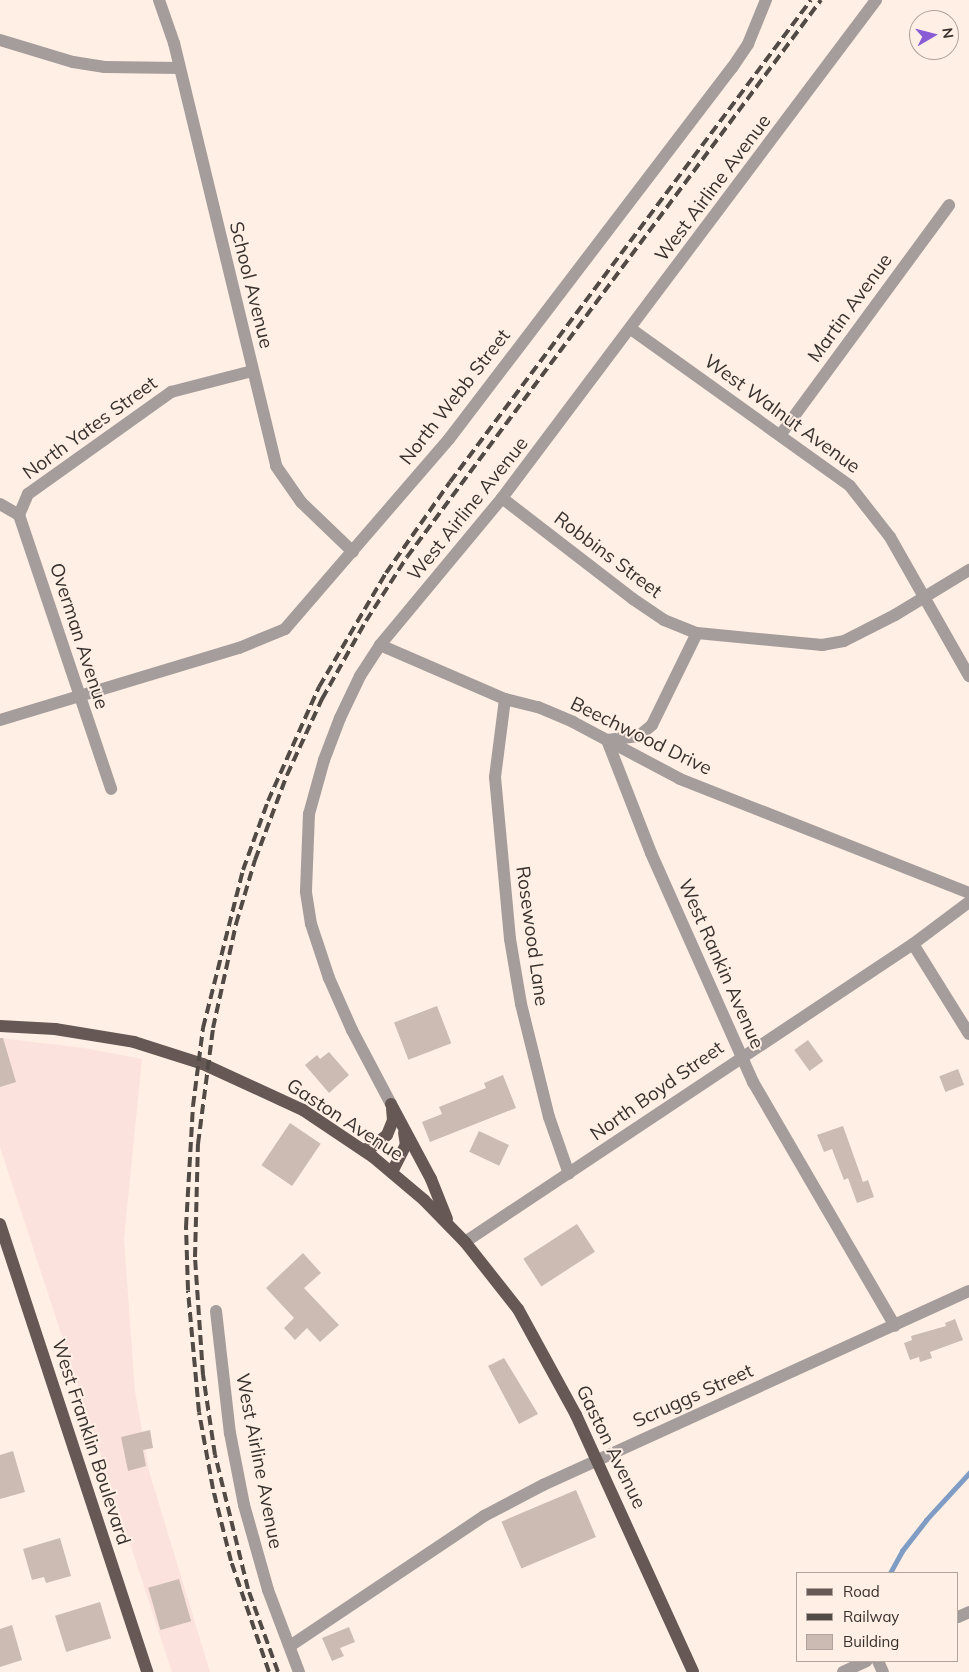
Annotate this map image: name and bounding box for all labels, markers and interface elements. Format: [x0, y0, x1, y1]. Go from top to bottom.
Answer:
north arrow [909, 10, 959, 60]
text: N [938, 27, 958, 40]
street label: West Airline Avenue [650, 110, 776, 266]
street label: School Avenue [224, 219, 278, 351]
street label: Martin Avenue [803, 249, 897, 367]
street label: North Webb Street [395, 325, 515, 469]
street label: West Walnut Avenue [700, 350, 864, 478]
street label: North Yates Street [18, 372, 162, 484]
street label: West Airline Avenue [403, 433, 533, 585]
street label: Robbins Street [550, 507, 666, 603]
street label: Overman Avenue [45, 560, 113, 712]
street label: Beechwood Drive [567, 692, 715, 780]
street label: Rosewood Lane [511, 865, 553, 1007]
street label: West Rankin Avenue [673, 876, 769, 1052]
street label: North Boyd Street [586, 1036, 728, 1146]
street label: Gaston Avenue [282, 1074, 408, 1166]
street label: West Franklin Boulevard [47, 1336, 135, 1548]
street label: Scruggs Street [629, 1359, 757, 1433]
street label: West Airline Avenue [231, 1371, 287, 1551]
street label: Gaston Avenue [571, 1382, 651, 1512]
legend [796, 1572, 959, 1662]
text: Road [843, 1582, 880, 1601]
text: Railway [843, 1607, 899, 1626]
text: Building [843, 1632, 899, 1651]

